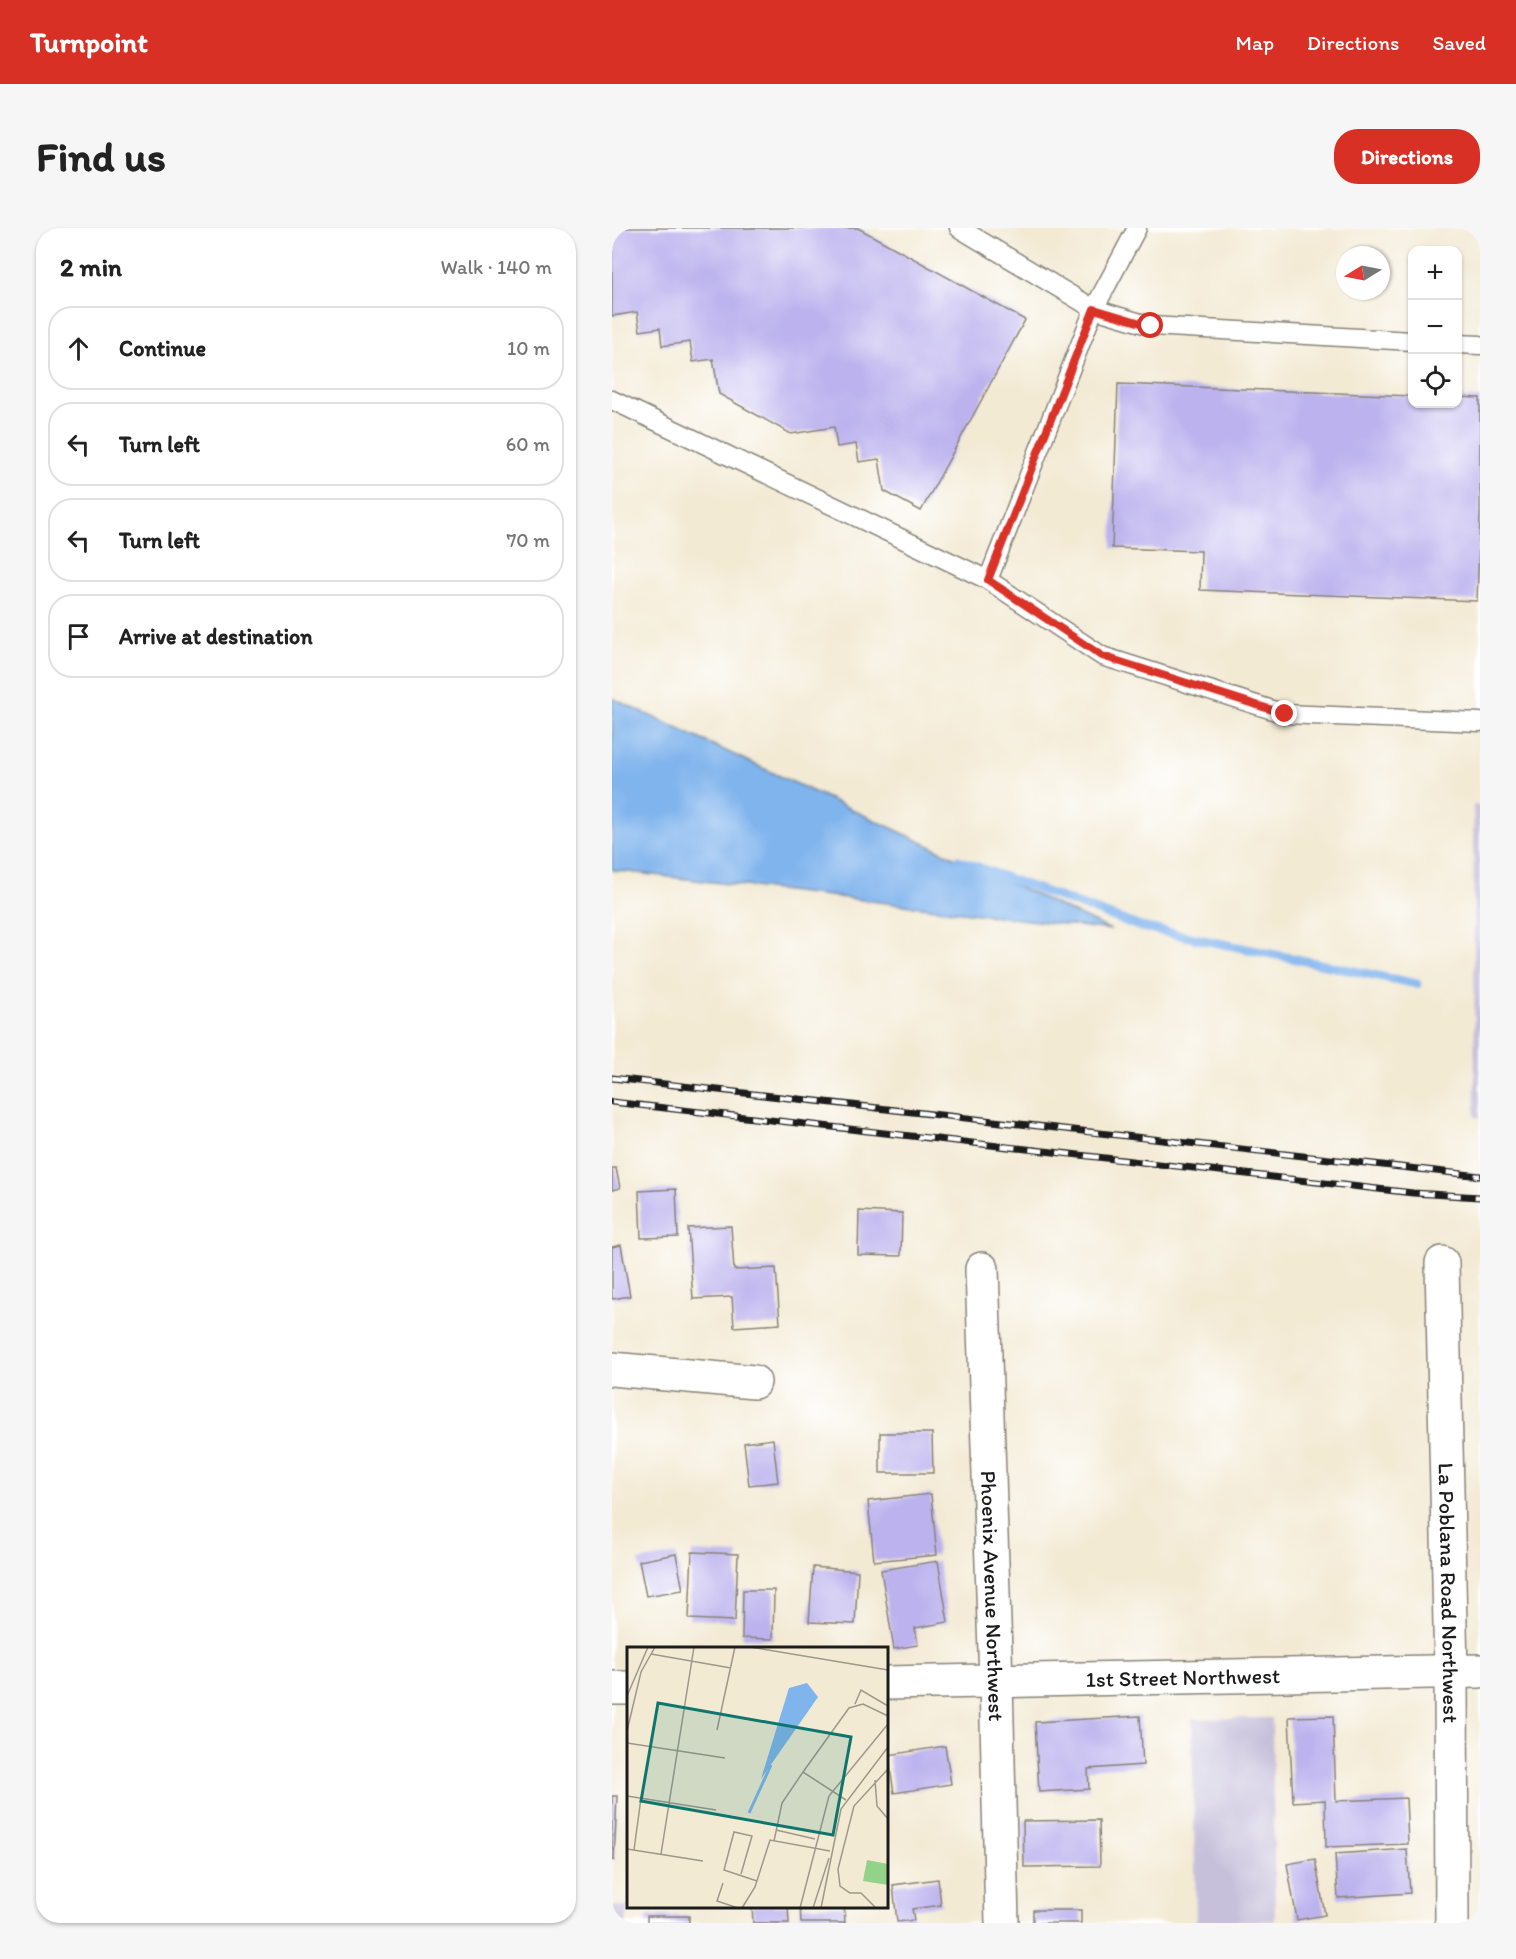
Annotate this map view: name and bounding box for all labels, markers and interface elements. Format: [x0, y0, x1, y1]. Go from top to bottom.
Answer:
text: Turnpoint [30, 25, 148, 59]
text: Map [1236, 30, 1274, 55]
text: Directions [1307, 30, 1399, 55]
text: Saved [1432, 30, 1486, 55]
button: Directions [1334, 129, 1480, 184]
text: Find us [36, 131, 166, 182]
north arrow [1336, 246, 1390, 300]
map controls [1408, 246, 1462, 408]
button: + [1408, 246, 1462, 300]
text: 2 min [60, 251, 122, 283]
text: Walk · 140 m [441, 255, 552, 279]
button: − [1408, 300, 1462, 354]
route start [1137, 312, 1163, 338]
icon: ahead [62, 332, 95, 365]
text: Continue [119, 335, 206, 362]
text: 10 m [507, 336, 550, 360]
button: locate [1408, 354, 1462, 408]
icon: left [62, 428, 95, 461]
text: Turn left [119, 431, 200, 458]
text: 60 m [506, 432, 550, 456]
icon: left [62, 524, 95, 557]
text: Turn left [119, 527, 200, 554]
text: 70 m [506, 528, 550, 552]
icon: arrive [62, 620, 95, 653]
text: Arrive at destination [119, 623, 313, 650]
route end [1271, 700, 1297, 726]
street label: La Poblana Road Northwest [1432, 1462, 1464, 1723]
street label: Phoenix Avenue Northwest [975, 1470, 1010, 1722]
inset map [627, 1647, 888, 1908]
street label: 1st Street Northwest [1085, 1662, 1280, 1693]

